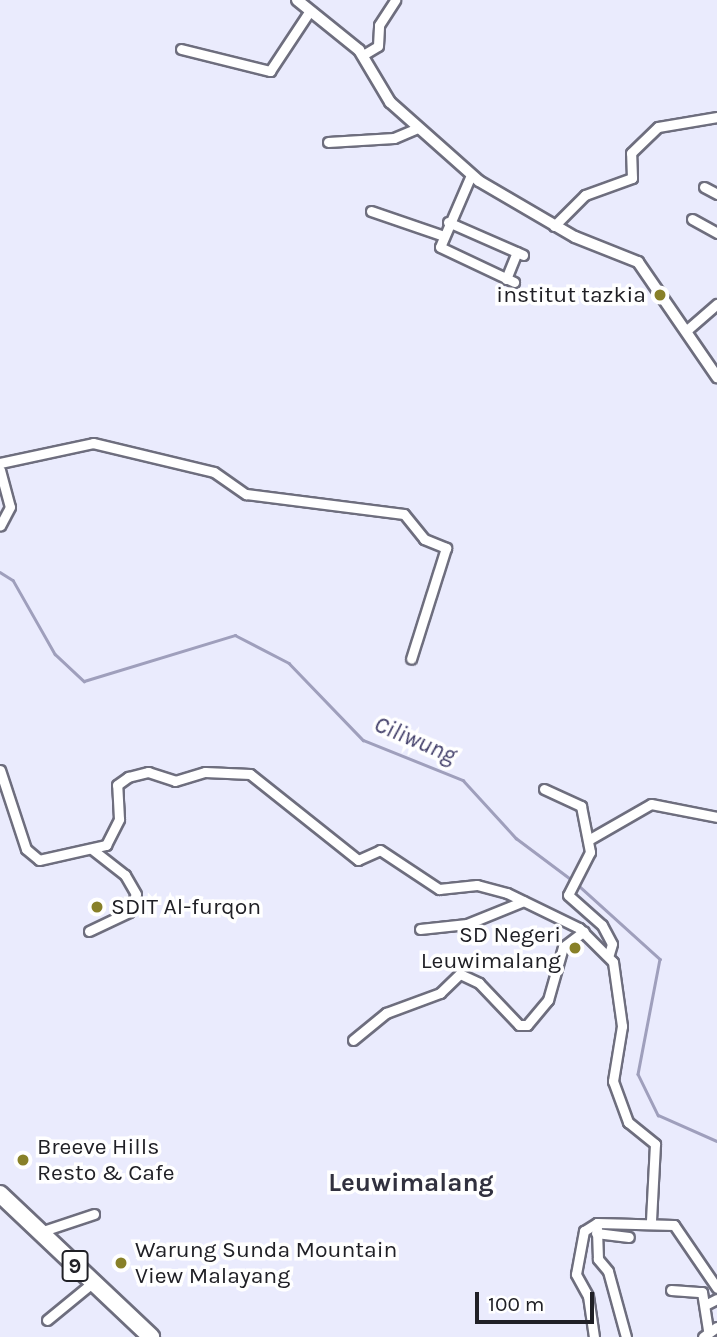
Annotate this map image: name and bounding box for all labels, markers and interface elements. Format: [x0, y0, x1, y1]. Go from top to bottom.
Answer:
place label: institut tazkia [496, 281, 646, 309]
marker: institut tazkia [652, 287, 668, 303]
water label: Ciliwung [370, 710, 460, 770]
place label: SDIT Al-furqon [111, 893, 261, 921]
marker: SDIT Al-furqon [89, 899, 105, 915]
place label: SD Negeri Leuwimalang [421, 921, 561, 975]
marker: SD Negeri Leuwimalang [567, 940, 583, 956]
place label: Breeve Hills Resto & Cafe [37, 1133, 175, 1187]
marker: Breeve Hills Resto & Cafe [15, 1152, 31, 1168]
district label: Leuwimalang [328, 1167, 494, 1199]
place label: Warung Sunda Mountain View Malayang [135, 1236, 397, 1290]
road number: 9 [61, 1248, 89, 1284]
marker: Warung Sunda Mountain View Malayang [113, 1255, 129, 1271]
scale bar [479, 1278, 598, 1322]
text: 100 m [488, 1292, 545, 1316]

